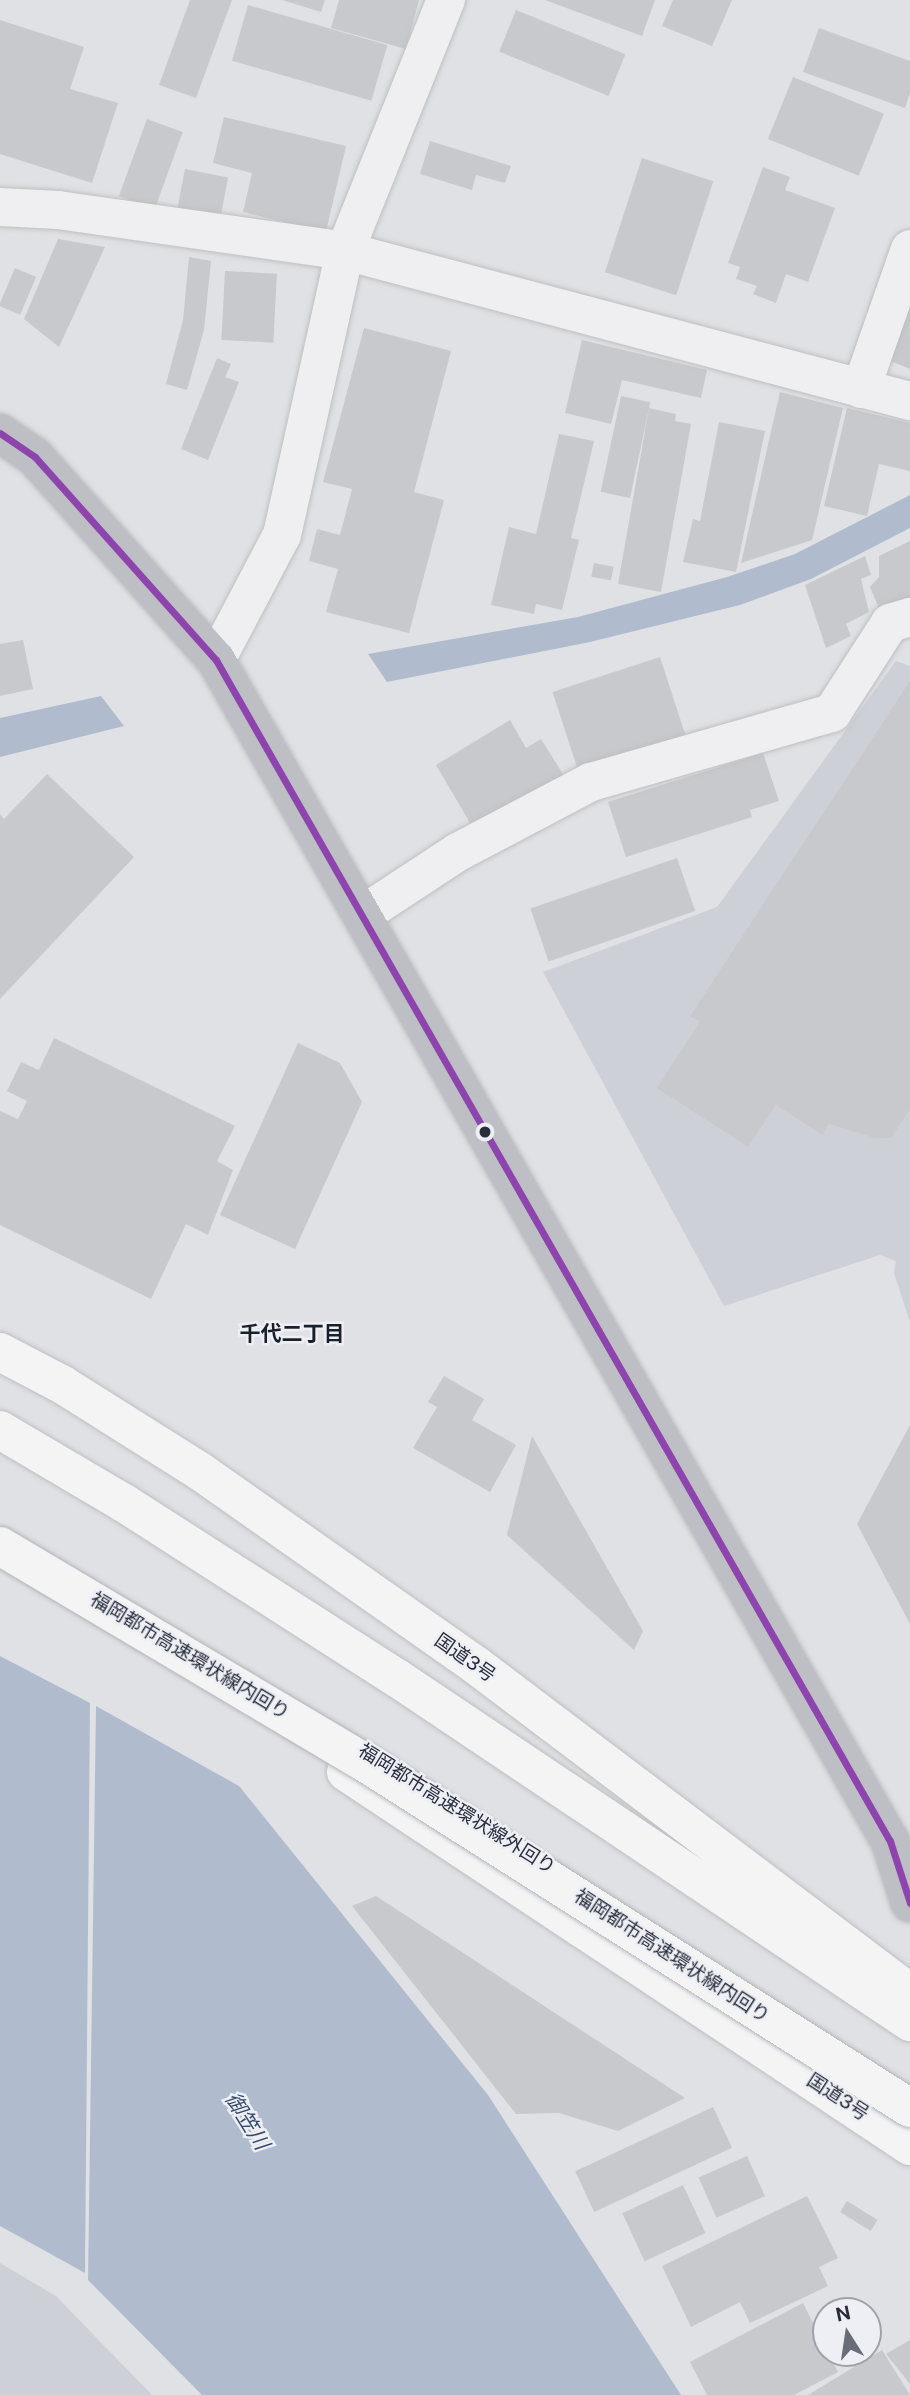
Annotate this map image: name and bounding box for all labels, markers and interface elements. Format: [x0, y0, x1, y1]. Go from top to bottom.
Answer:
unlabelled marker [478, 1125, 492, 1139]
district label: 千代二丁目 [240, 1321, 344, 1347]
street label: 福岡都市高速環状線内回り [86, 1588, 294, 1724]
street label: 国道3号 [430, 1629, 500, 1687]
street label: 福岡都市高速環状線外回り [354, 1739, 560, 1879]
street label: 福岡都市高速環状線内回り [570, 1884, 774, 2028]
street label: 国道3号 [803, 2069, 873, 2125]
water label: 御笠川 [220, 2088, 274, 2154]
north arrow [812, 2297, 882, 2367]
text: N [833, 2301, 853, 2326]

